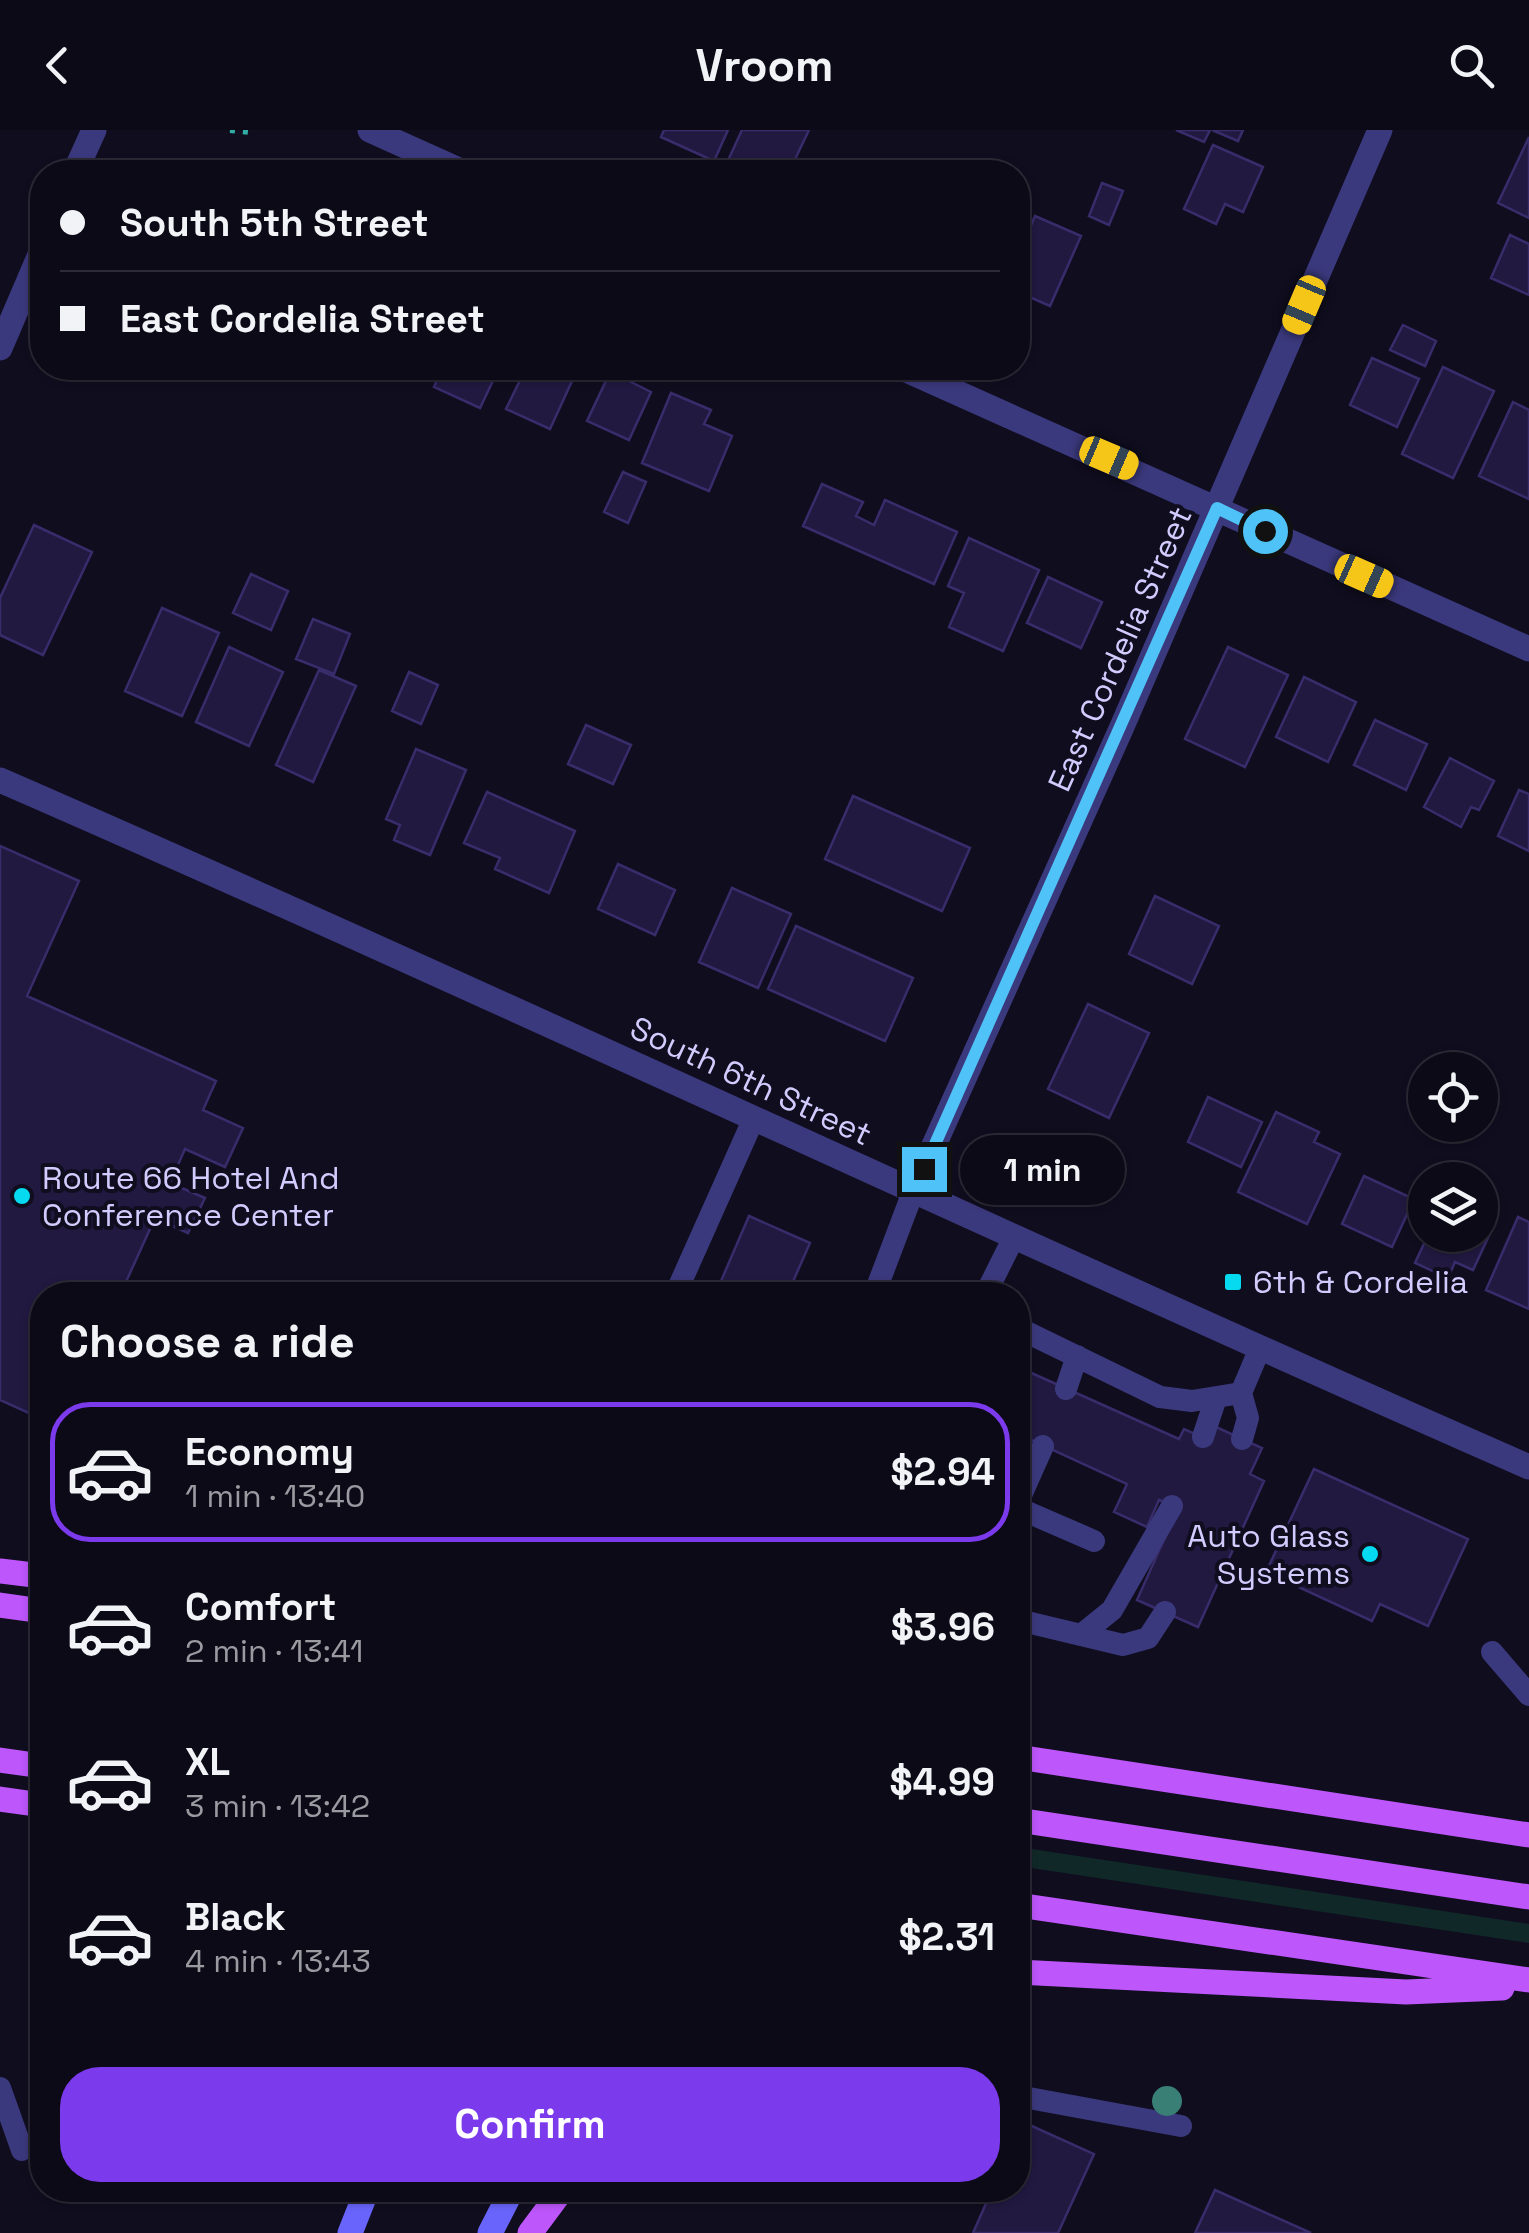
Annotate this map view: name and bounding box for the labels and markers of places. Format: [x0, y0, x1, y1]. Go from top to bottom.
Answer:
place label: Route 66 Hotel And Conference Center [42, 1158, 340, 1235]
marker: Route 66 Hotel And Conference Center [11, 1185, 33, 1207]
place label: 6th & Cordelia [1253, 1262, 1468, 1302]
marker: 6th & Cordelia [1222, 1271, 1244, 1293]
place label: Auto Glass Systems [1187, 1516, 1350, 1593]
marker: Auto Glass Systems [1359, 1543, 1381, 1565]

